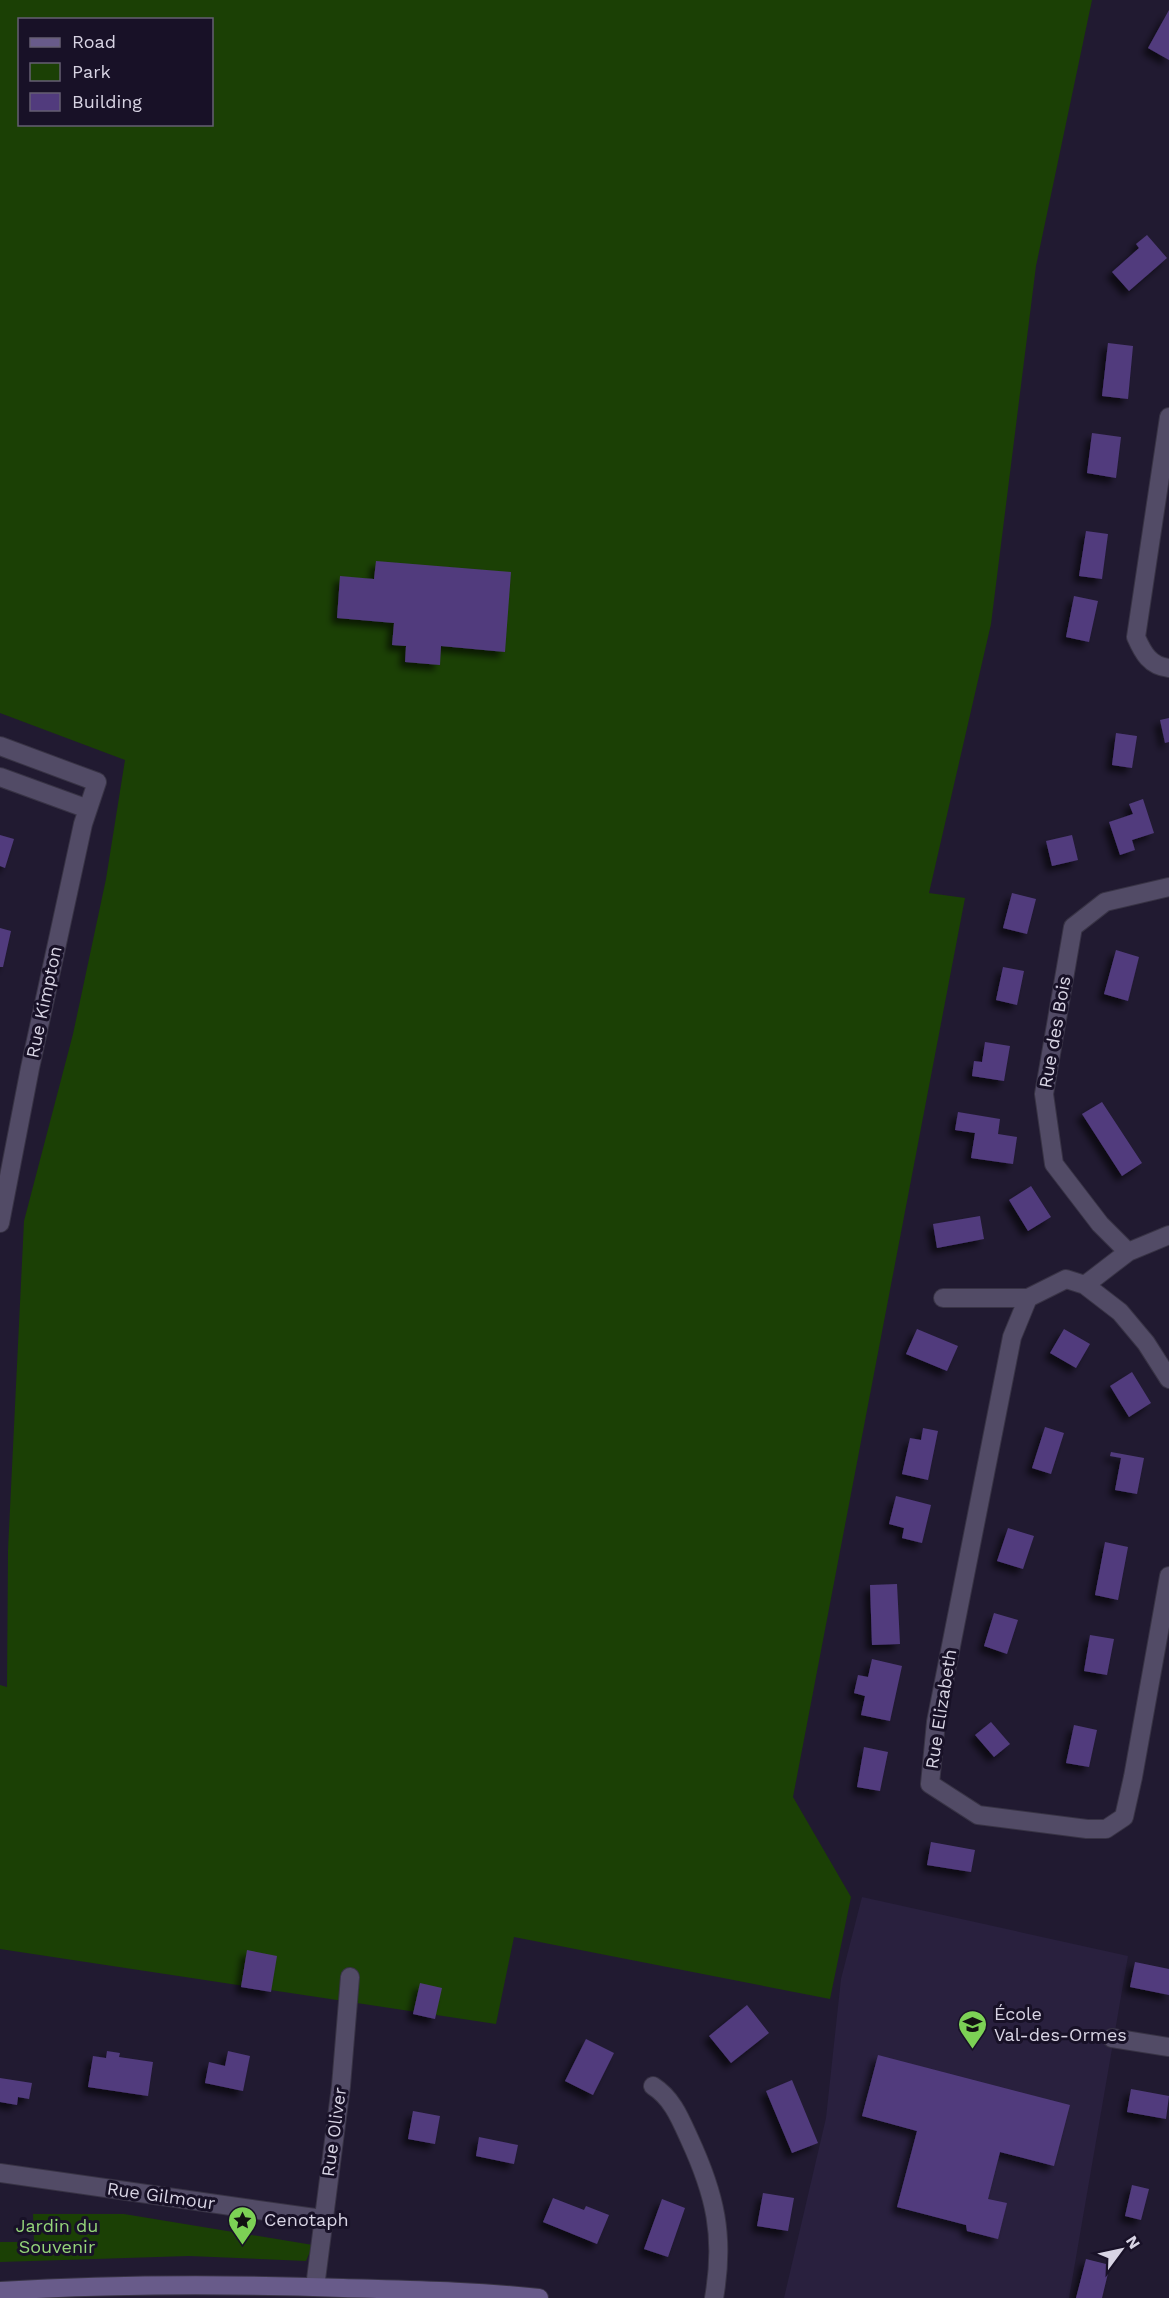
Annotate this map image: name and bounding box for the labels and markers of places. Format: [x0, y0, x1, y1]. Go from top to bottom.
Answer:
place label: École Val-des-Ormes [994, 2003, 1127, 2045]
school or university icon: École Val-des-Ormes [957, 2008, 989, 2050]
place icon: Cenotaph [227, 2204, 259, 2246]
place label: Cenotaph [264, 2209, 349, 2230]

